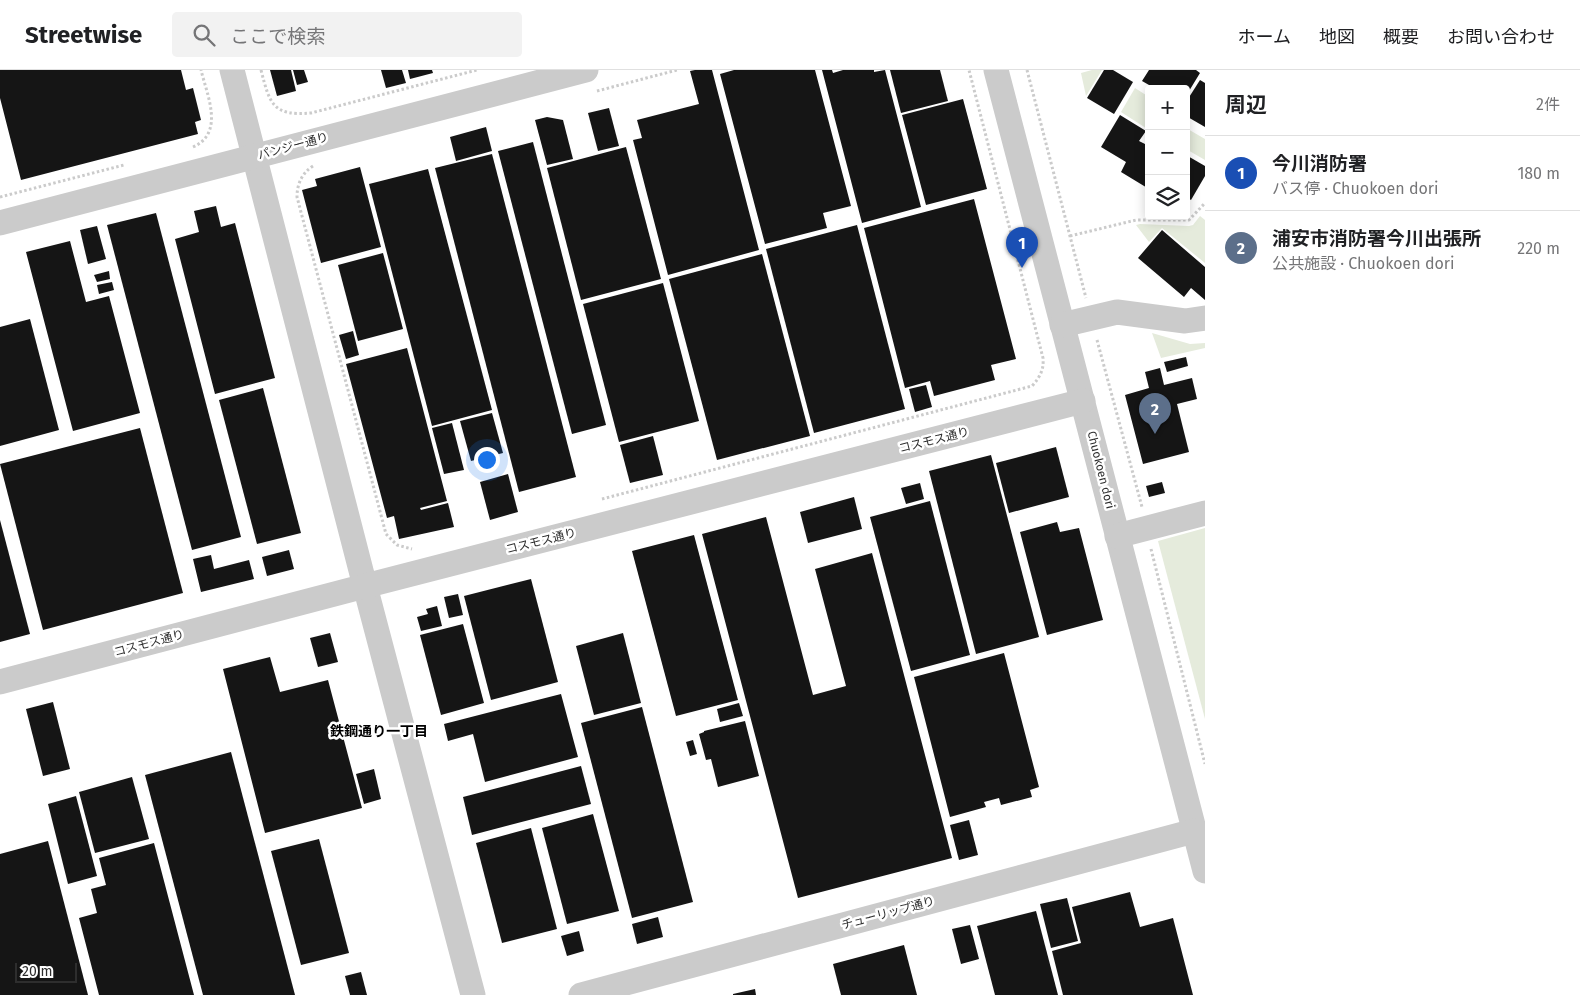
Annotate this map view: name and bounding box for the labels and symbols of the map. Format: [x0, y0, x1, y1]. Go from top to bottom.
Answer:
street label: パンジー通り [256, 130, 330, 162]
pin: 1 [1006, 227, 1038, 268]
pin: 2 [1139, 393, 1171, 434]
street label: コスモス通り [897, 424, 971, 456]
street label: Chuokoen dori [1085, 430, 1117, 510]
your location [474, 447, 500, 473]
street label: コスモス通り [504, 525, 578, 557]
street label: コスモス通り [112, 627, 186, 659]
district label: 鉄鋼通り一丁目 [330, 723, 428, 740]
street label: チューリップ通り [840, 894, 936, 932]
scale bar [15, 960, 78, 983]

